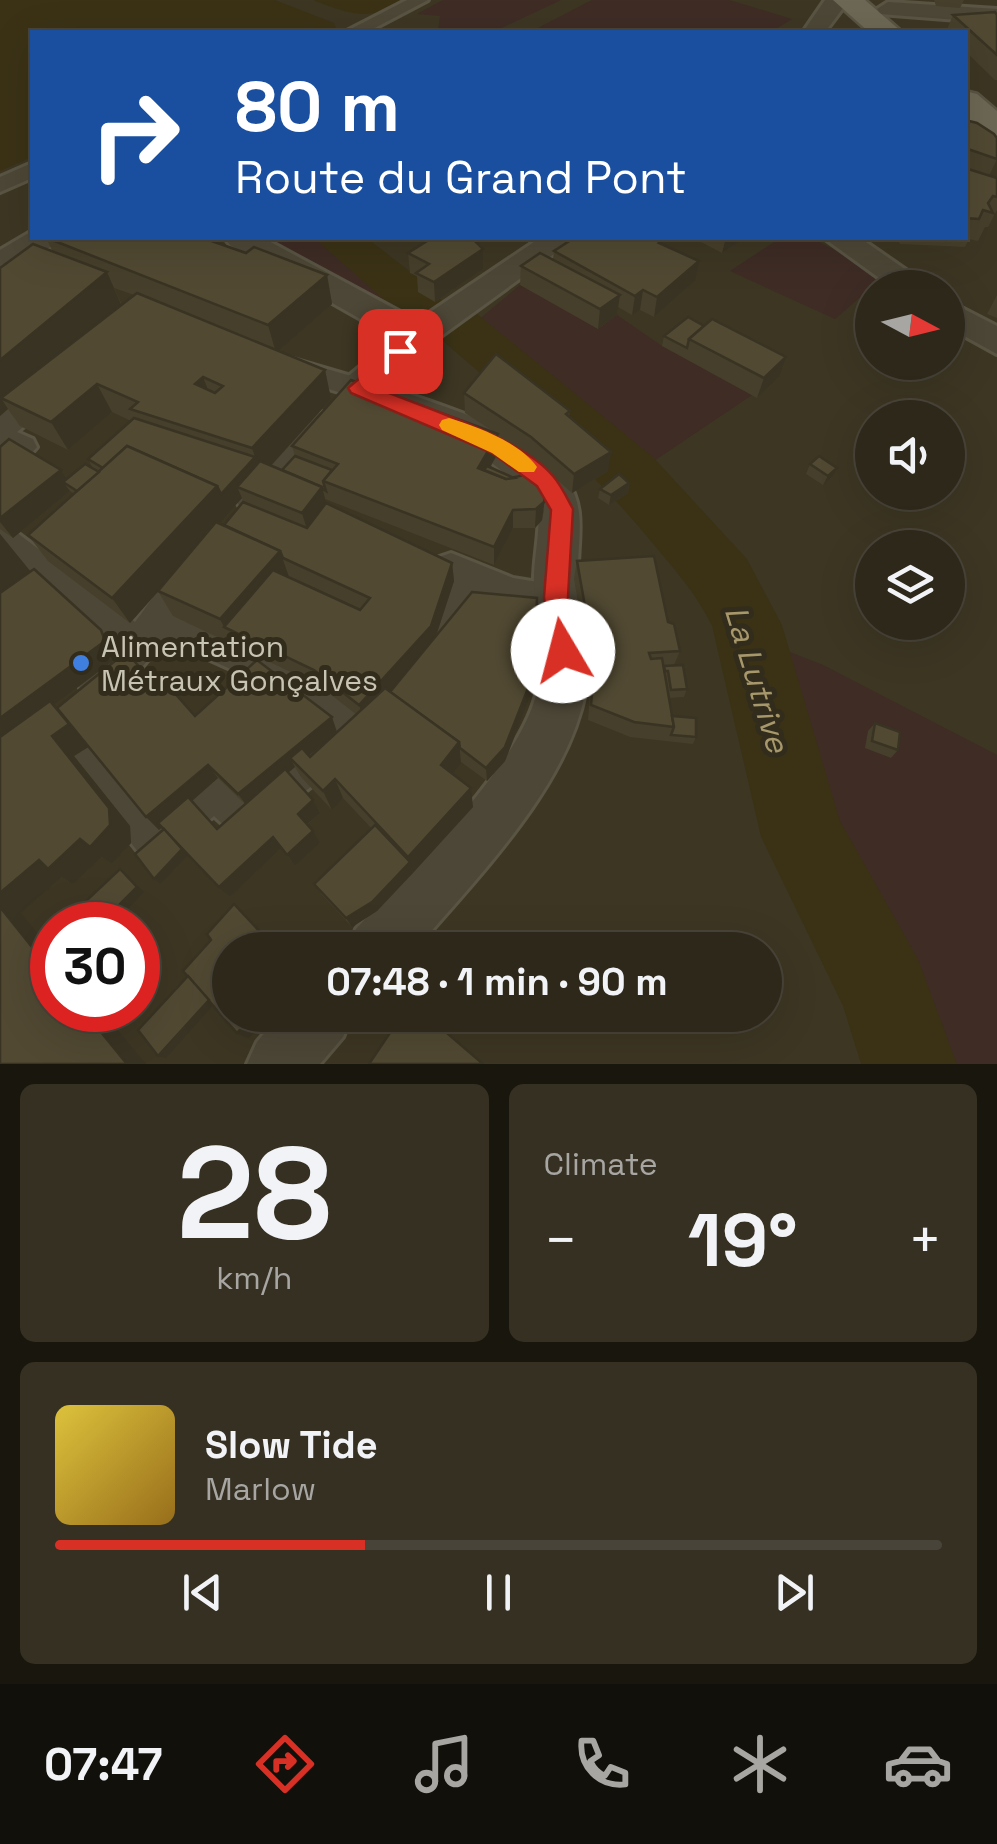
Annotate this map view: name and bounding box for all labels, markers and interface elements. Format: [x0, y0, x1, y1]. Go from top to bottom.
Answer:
text: 80 m [235, 62, 400, 151]
icon: right [70, 70, 200, 200]
text: Route du Grand Pont [235, 149, 687, 206]
north arrow [855, 270, 965, 380]
map controls [855, 270, 965, 640]
pin [358, 309, 443, 394]
icon: arrive [373, 324, 428, 379]
button: sound [855, 400, 965, 510]
button: layers [855, 530, 965, 640]
position arrow [511, 599, 615, 703]
water label: La Lutrive [716, 601, 799, 758]
place label: Alimentation Métraux Gonçalves [101, 627, 378, 700]
marker: Alimentation Métraux Gonçalves [70, 652, 92, 674]
speed limit sign: 30 [30, 902, 160, 1032]
text: 07:48 · 1 min · 90 m [326, 958, 668, 1006]
text: 28 [177, 1110, 332, 1276]
text: Climate [544, 1144, 658, 1184]
text: 19° [688, 1192, 798, 1288]
text: − [544, 1205, 578, 1275]
text: + [908, 1205, 942, 1275]
text: km/h [216, 1258, 292, 1298]
text: Slow Tide [205, 1421, 378, 1469]
text: Marlow [205, 1469, 316, 1509]
icon: previous [175, 1565, 230, 1620]
icon: pause [471, 1565, 526, 1620]
icon: next [767, 1565, 822, 1620]
icon: directions [250, 1729, 320, 1799]
icon: music [409, 1729, 479, 1799]
icon: phone [567, 1729, 637, 1799]
icon: climate [725, 1729, 795, 1799]
icon: car [883, 1729, 953, 1799]
text: 07:47 [44, 1736, 162, 1793]

